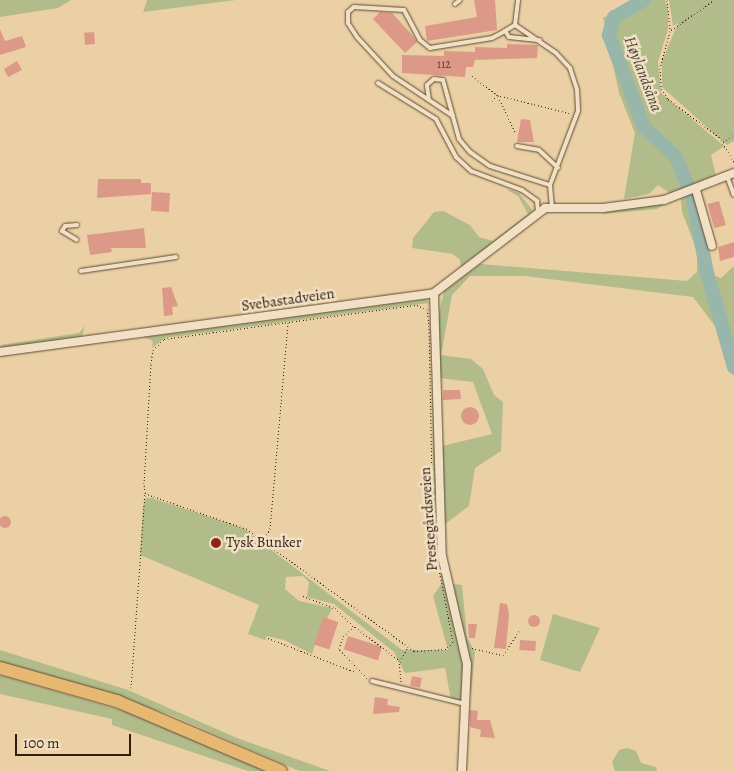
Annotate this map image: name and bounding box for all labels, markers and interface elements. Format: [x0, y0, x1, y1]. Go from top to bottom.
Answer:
water label: Høylandsåna [620, 34, 666, 114]
house number: 112 [437, 58, 451, 72]
street label: Svebastadveien [240, 285, 336, 315]
street label: Prestegårdsveien [416, 466, 442, 572]
place label: Tysk Bunker [226, 534, 301, 552]
marker: Tysk Bunker [210, 537, 222, 549]
scale bar [18, 724, 134, 756]
text: 100 m [23, 733, 60, 753]

